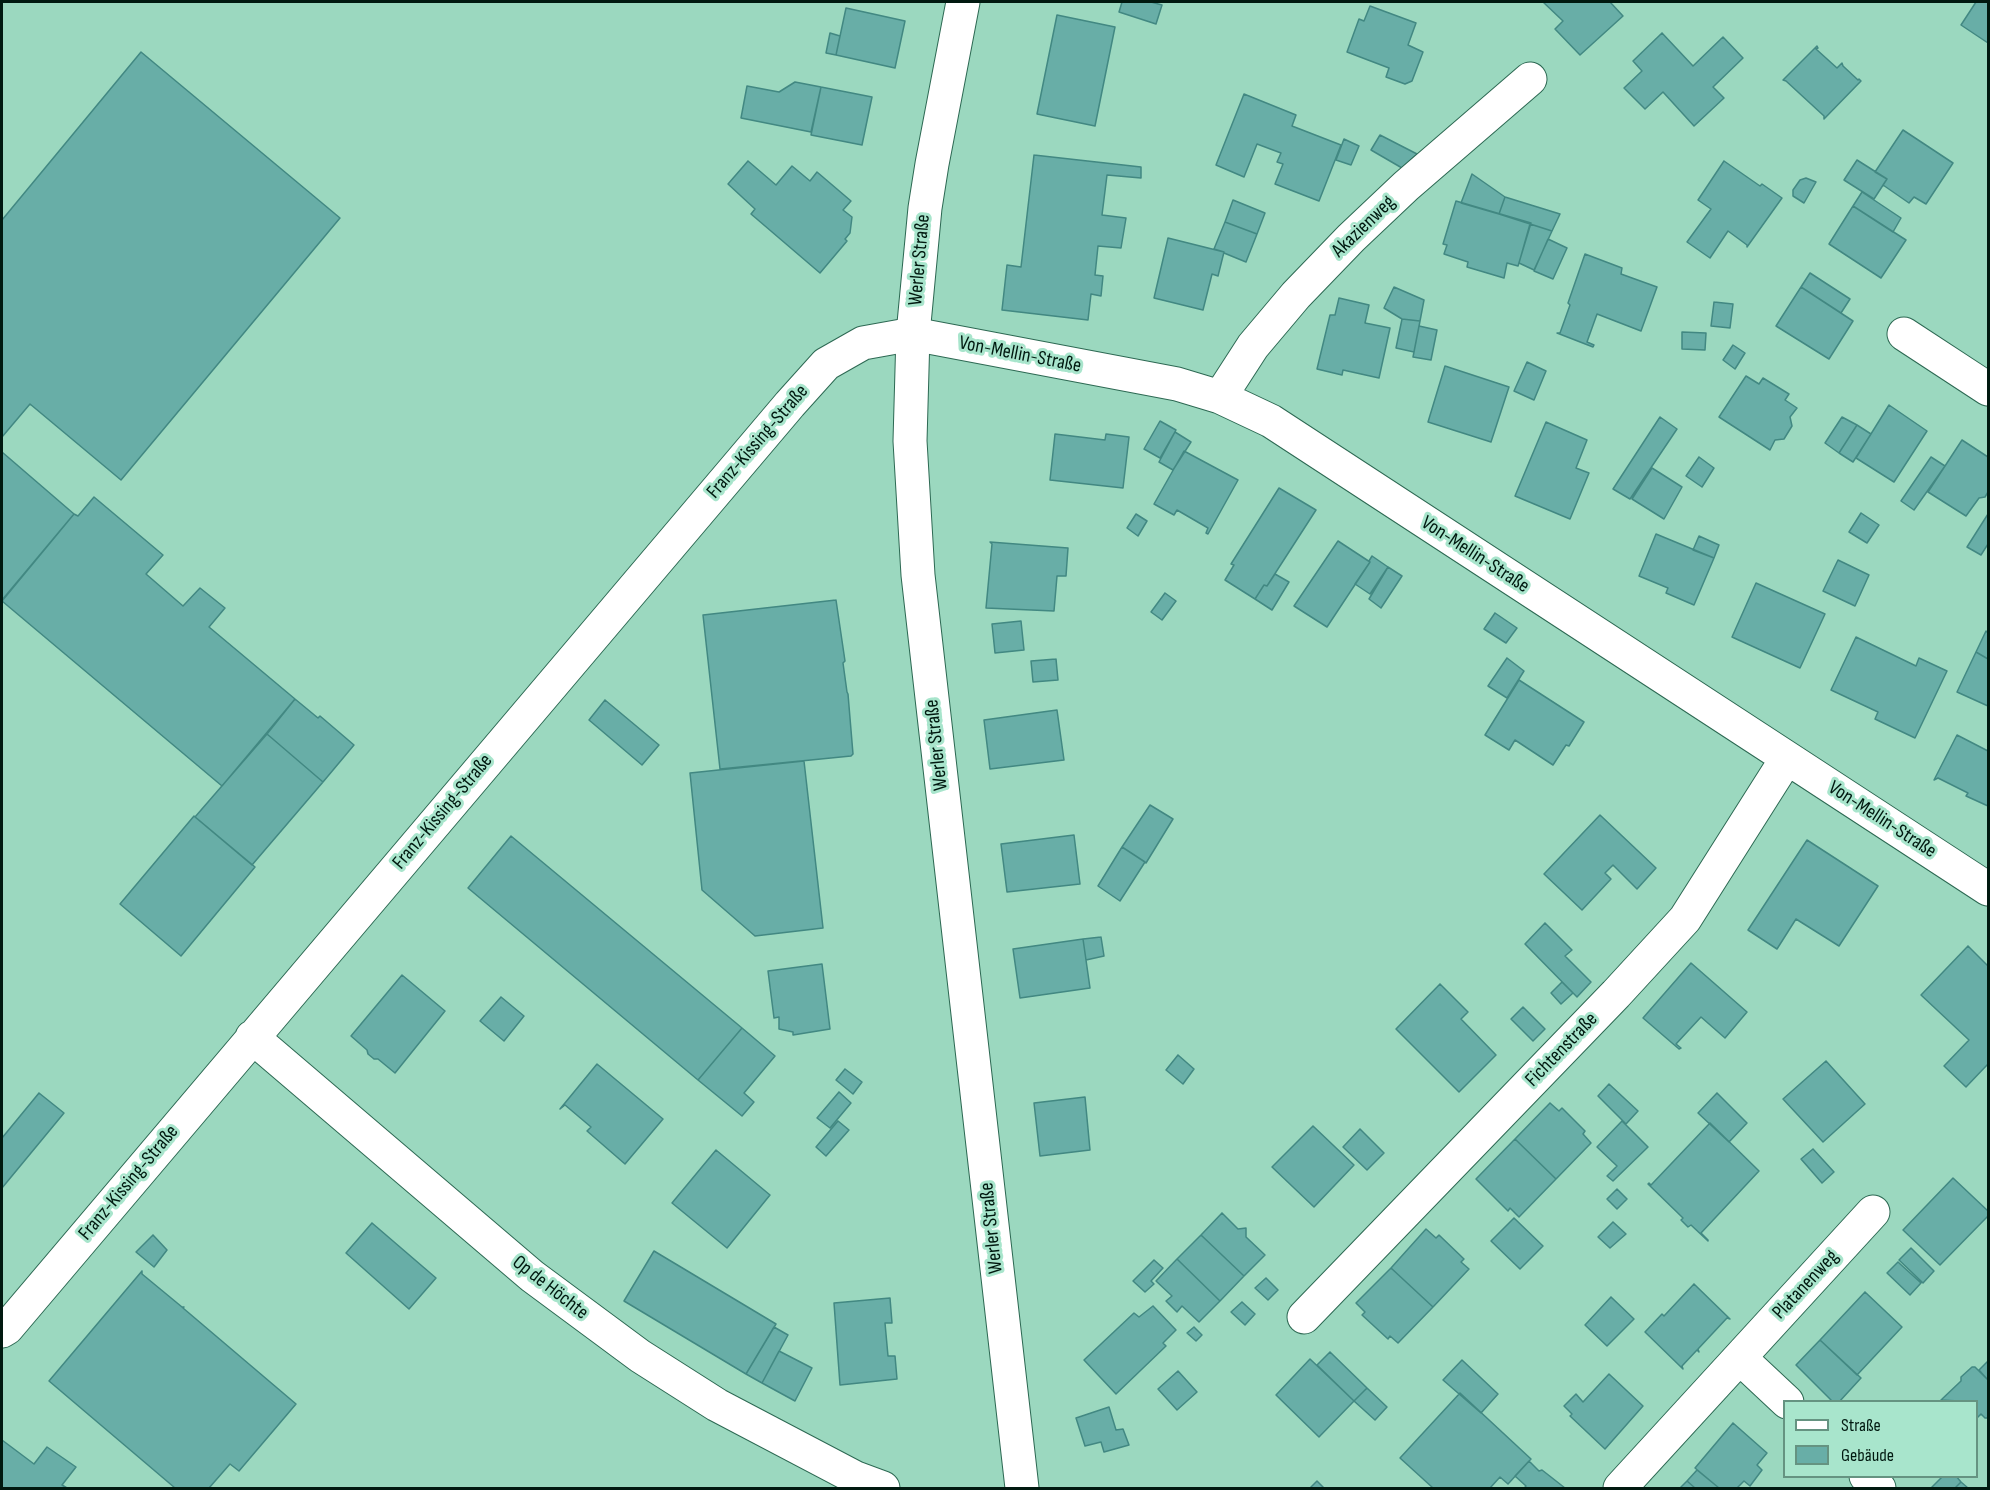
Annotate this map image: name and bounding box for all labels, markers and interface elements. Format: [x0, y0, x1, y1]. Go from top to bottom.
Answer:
street label: Akazienweg [1327, 191, 1401, 263]
street label: Werler Straße [904, 213, 936, 307]
street label: Von-Mellin-Straße [957, 331, 1083, 379]
street label: Franz-Kissing-Straße [702, 380, 814, 504]
street label: Von-Mellin-Straße [1416, 511, 1534, 599]
street label: Werler Straße [920, 698, 954, 792]
street label: Franz-Kissing-Straße [388, 750, 498, 874]
street label: Von-Mellin-Straße [1823, 776, 1941, 864]
street label: Fichtenstraße [1521, 1008, 1603, 1092]
street label: Franz-Kissing-Straße [74, 1121, 184, 1245]
street label: Werler Straße [975, 1181, 1009, 1275]
street label: Platanenweg [1768, 1245, 1844, 1325]
street label: Op de Höchte [507, 1251, 593, 1325]
legend [1783, 1400, 1978, 1478]
text: Straße [1841, 1415, 1881, 1436]
text: Gebäude [1841, 1445, 1894, 1466]

